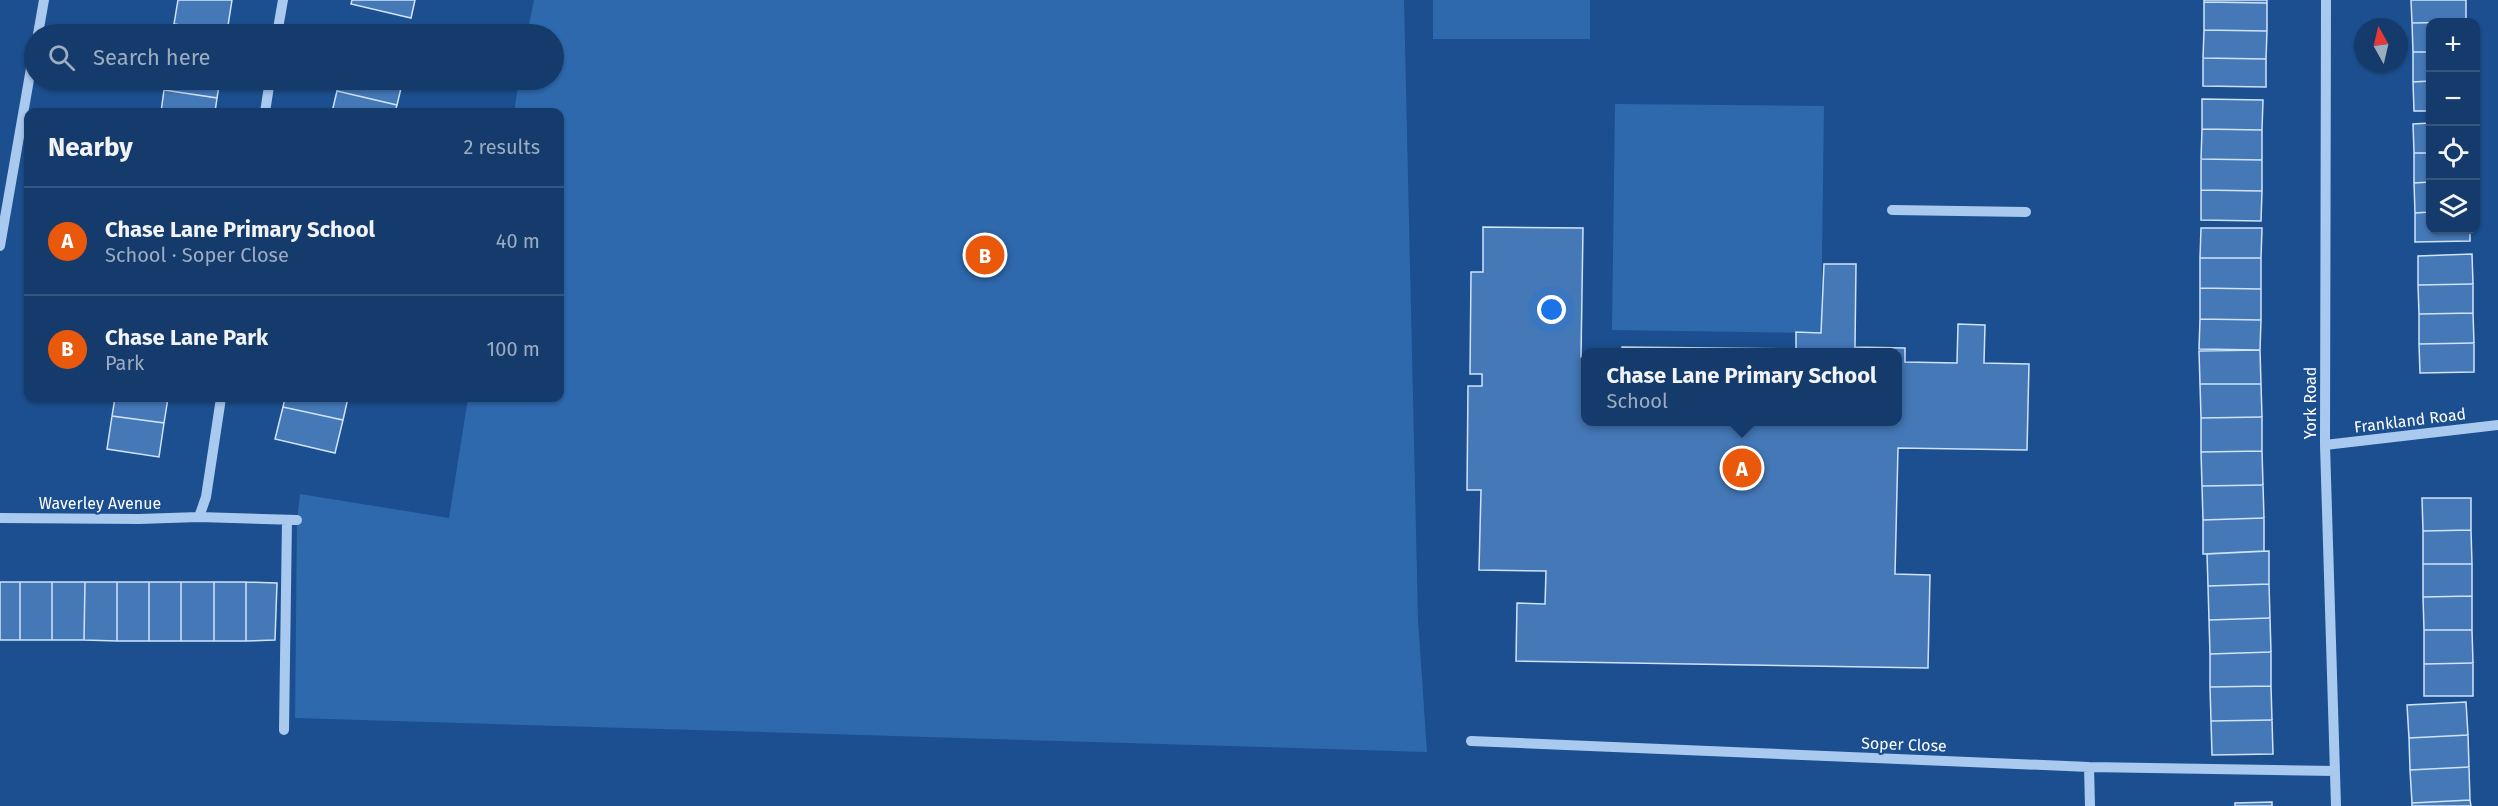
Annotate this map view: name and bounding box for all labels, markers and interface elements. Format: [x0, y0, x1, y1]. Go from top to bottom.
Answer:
north arrow [2354, 18, 2408, 72]
map controls [2426, 18, 2480, 234]
button: + [2426, 18, 2480, 72]
search box [24, 24, 564, 90]
icon: search [45, 41, 78, 74]
text: Search here [93, 44, 211, 71]
button: − [2426, 72, 2480, 126]
button: locate [2426, 126, 2480, 180]
text: Nearby [48, 132, 133, 163]
text: 2 results [463, 135, 540, 159]
button: layers [2426, 180, 2480, 234]
text: Chase Lane Primary School [105, 216, 375, 243]
text: A [62, 229, 73, 253]
text: 40 m [496, 229, 540, 253]
pin: B [966, 232, 1004, 278]
text: School · Soper Close [105, 243, 289, 267]
your location [1537, 295, 1566, 324]
text: Chase Lane Park [105, 324, 268, 351]
text: B [61, 337, 74, 361]
text: 100 m [487, 337, 540, 361]
popup [1581, 348, 1902, 426]
text: Park [105, 351, 144, 375]
text: Chase Lane Primary School [1606, 362, 1877, 389]
street label: York Road [2301, 367, 2320, 439]
text: School [1606, 389, 1668, 413]
street label: Frankland Road [2353, 404, 2467, 437]
pin: A [1722, 446, 1762, 490]
street label: Waverley Avenue [39, 494, 161, 513]
street label: Soper Close [1861, 734, 1947, 755]

